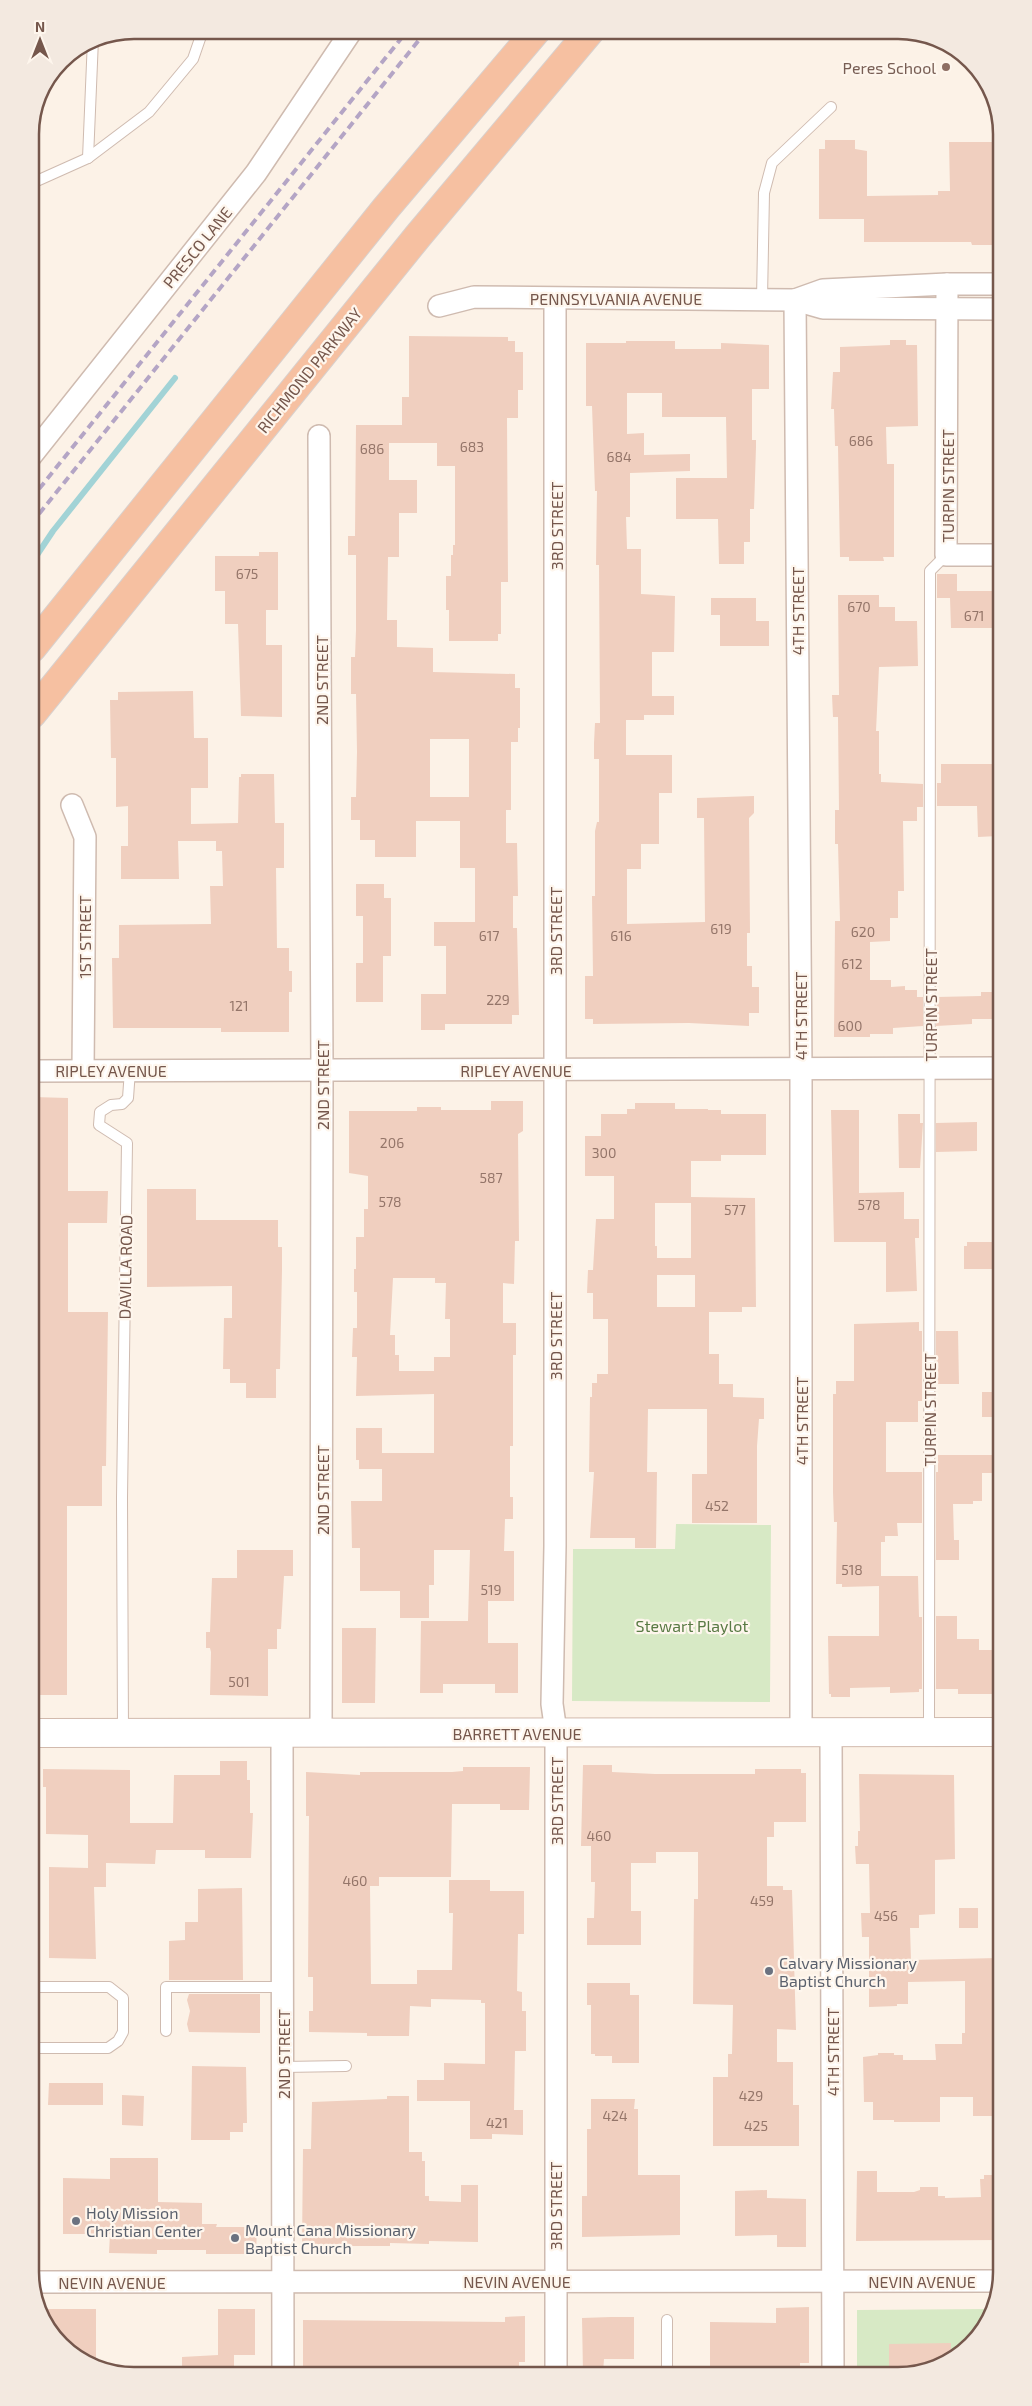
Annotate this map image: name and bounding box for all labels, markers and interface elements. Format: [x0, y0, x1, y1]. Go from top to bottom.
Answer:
north arrow [15, 15, 65, 65]
text: N [35, 18, 45, 35]
place label: Peres School [843, 58, 936, 77]
marker: Peres School [940, 61, 952, 73]
street label: PRESCO LANE [159, 203, 236, 291]
street label: PENNSYLVANIA AVENUE [530, 289, 702, 308]
street label: RICHMOND PARKWAY [253, 304, 365, 436]
street label: TURPIN STREET [938, 429, 957, 543]
house number: 686 [849, 432, 873, 449]
house number: 683 [460, 438, 484, 455]
house number: 686 [360, 440, 384, 457]
house number: 684 [606, 448, 632, 465]
street label: 3RD STREET [547, 482, 566, 570]
house number: 675 [236, 565, 258, 582]
street label: 4TH STREET [788, 567, 807, 655]
house number: 670 [847, 598, 871, 615]
house number: 671 [964, 607, 984, 624]
street label: 2ND STREET [312, 635, 331, 725]
street label: 3RD STREET [546, 887, 565, 975]
street label: 1ST STREET [75, 895, 94, 979]
house number: 619 [710, 920, 732, 937]
house number: 620 [851, 923, 875, 940]
house number: 617 [479, 927, 499, 944]
house number: 616 [610, 927, 632, 944]
street label: TURPIN STREET [921, 948, 940, 1062]
house number: 612 [841, 955, 863, 972]
street label: 4TH STREET [791, 972, 810, 1060]
house number: 229 [486, 991, 510, 1008]
house number: 121 [229, 997, 249, 1014]
house number: 600 [838, 1017, 862, 1034]
street label: 2ND STREET [313, 1040, 332, 1130]
street label: RIPLEY AVENUE [55, 1061, 167, 1080]
street label: RIPLEY AVENUE [460, 1061, 572, 1080]
house number: 206 [380, 1134, 404, 1151]
house number: 300 [592, 1144, 616, 1161]
house number: 587 [479, 1169, 503, 1186]
house number: 578 [378, 1193, 402, 1210]
house number: 578 [857, 1196, 881, 1213]
house number: 577 [724, 1201, 746, 1218]
street label: DAVILLA ROAD [115, 1215, 135, 1319]
street label: 3RD STREET [546, 1292, 565, 1380]
street label: TURPIN STREET [920, 1353, 939, 1467]
street label: 4TH STREET [792, 1377, 811, 1465]
street label: 2ND STREET [313, 1445, 332, 1535]
house number: 452 [705, 1497, 729, 1514]
house number: 518 [841, 1561, 863, 1578]
house number: 519 [480, 1581, 502, 1598]
park label: Stewart Playlot [636, 1616, 748, 1635]
house number: 501 [228, 1673, 250, 1690]
street label: BARRETT AVENUE [452, 1724, 582, 1743]
street label: 3RD STREET [547, 1757, 566, 1845]
house number: 460 [586, 1827, 612, 1844]
house number: 460 [342, 1872, 368, 1889]
house number: 459 [750, 1892, 774, 1909]
house number: 456 [874, 1907, 898, 1924]
place label: Calvary Missionary Baptist Church [779, 1953, 917, 1990]
marker: Calvary Missionary Baptist Church [763, 1965, 775, 1977]
street label: 4TH STREET [823, 2008, 842, 2096]
street label: 2ND STREET [274, 2009, 293, 2099]
house number: 429 [739, 2087, 763, 2104]
house number: 424 [602, 2107, 628, 2124]
house number: 421 [486, 2114, 508, 2131]
house number: 425 [744, 2117, 768, 2134]
street label: 3RD STREET [546, 2162, 565, 2250]
place label: Holy Mission Christian Center [86, 2203, 203, 2240]
marker: Holy Mission Christian Center [70, 2215, 82, 2227]
place label: Mount Cana Missionary Baptist Church [245, 2220, 417, 2257]
marker: Mount Cana Missionary Baptist Church [229, 2232, 241, 2244]
street label: NEVIN AVENUE [463, 2272, 571, 2291]
street label: NEVIN AVENUE [868, 2272, 976, 2291]
street label: NEVIN AVENUE [58, 2273, 166, 2292]

